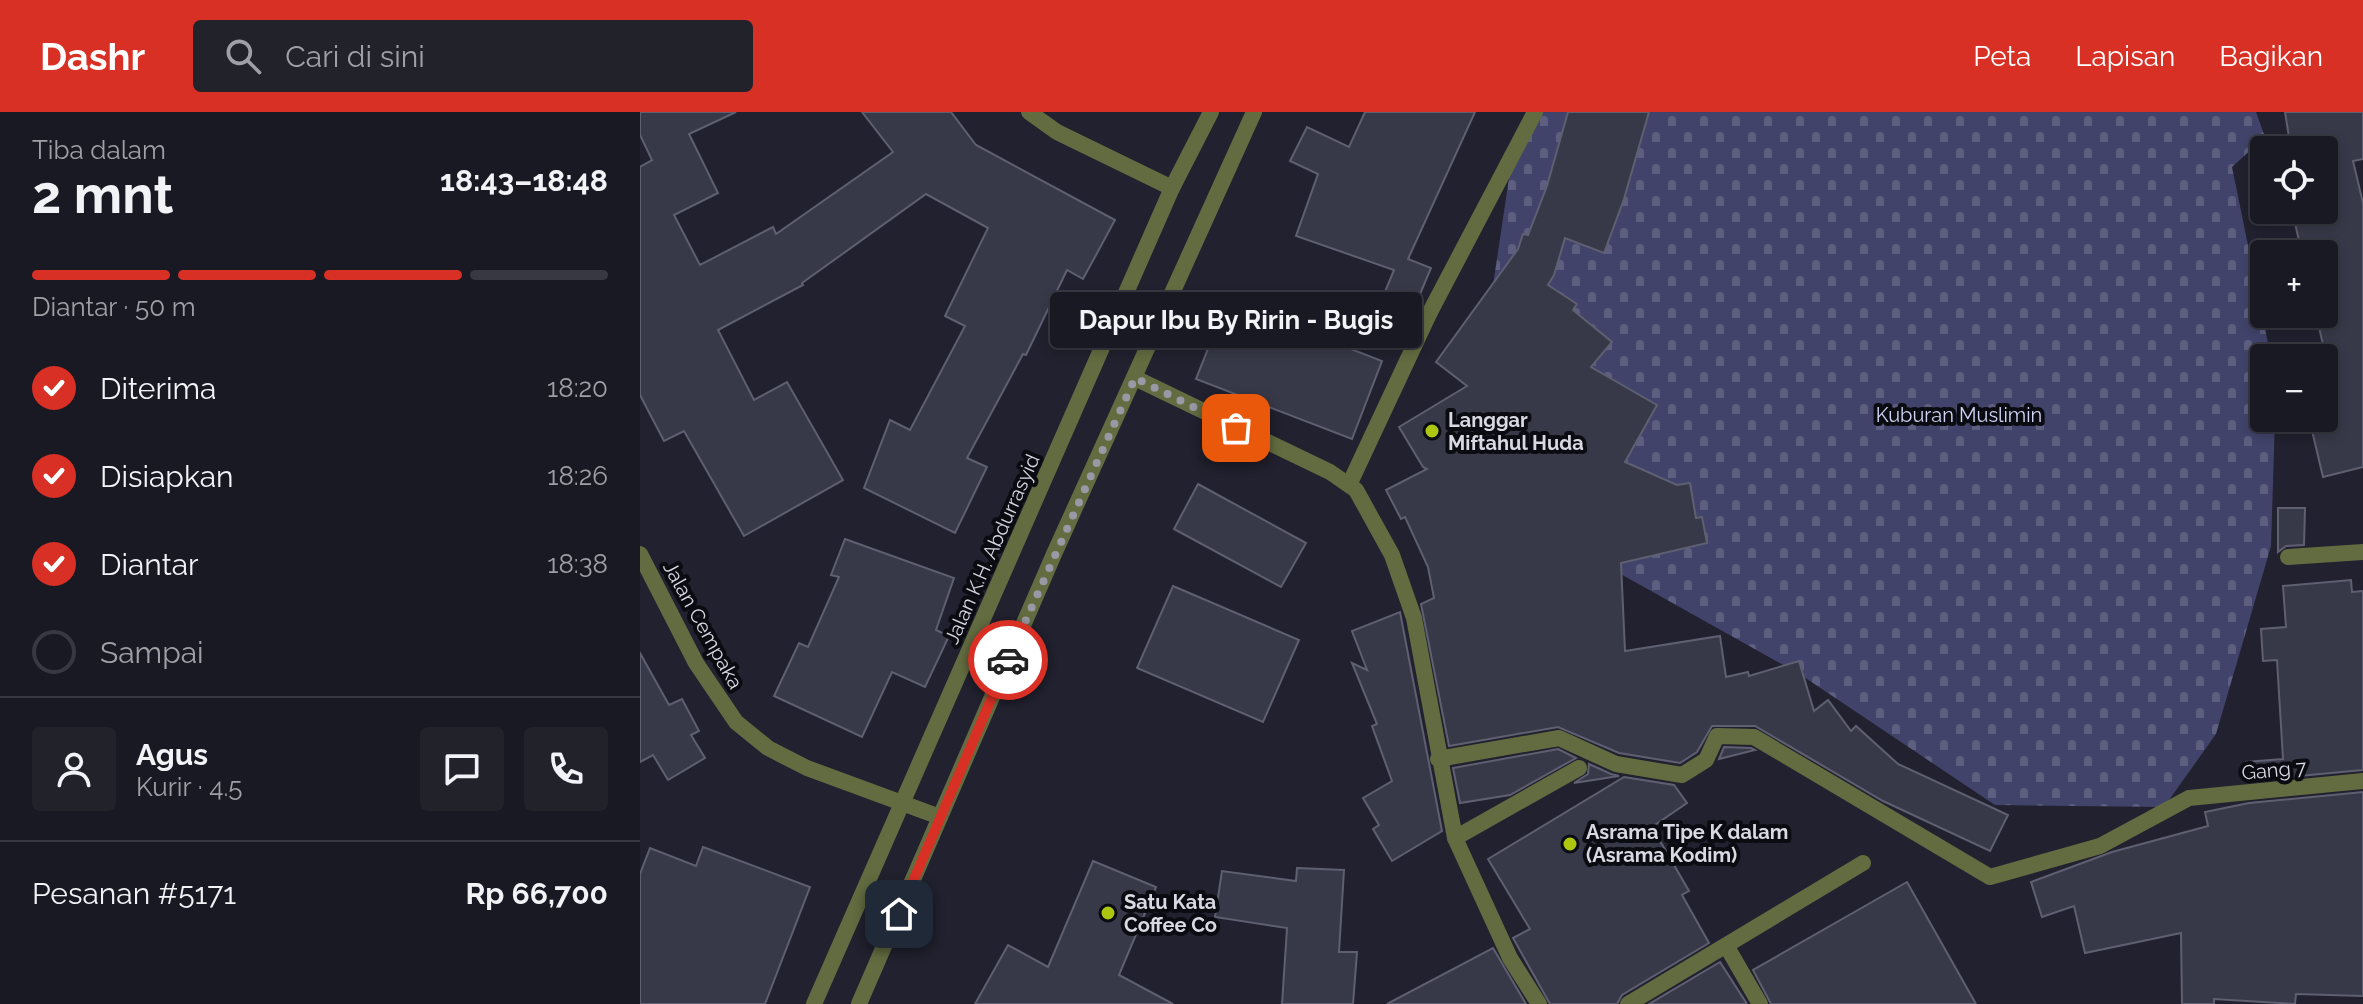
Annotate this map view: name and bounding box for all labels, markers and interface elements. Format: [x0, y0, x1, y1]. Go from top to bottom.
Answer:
search box [193, 20, 753, 92]
text: Dashr [40, 34, 145, 79]
icon: search [221, 34, 265, 78]
text: Cari di sini [285, 39, 425, 74]
text: Peta [1973, 40, 2031, 73]
text: Lapisan [2075, 40, 2175, 73]
text: Bagikan [2219, 40, 2323, 73]
text: Tiba dalam [32, 135, 166, 165]
map controls [2250, 136, 2338, 432]
button: locate [2250, 136, 2338, 224]
text: 18:43–18:48 [440, 163, 608, 198]
text: 2 mnt [32, 164, 173, 225]
button: + [2250, 240, 2338, 328]
text: Diantar · 50 m [32, 292, 196, 322]
callout: Dapur Ibu By Ririn - Bugis [1050, 292, 1422, 348]
text: Dapur Ibu By Ririn - Bugis [1079, 305, 1393, 335]
button: − [2250, 344, 2338, 432]
icon: check [32, 366, 76, 410]
text: Diterima [100, 371, 216, 406]
text: 18:20 [547, 373, 608, 403]
pin [1202, 394, 1270, 462]
park label: Kuburan Muslimin [1876, 403, 2042, 427]
icon: bag [1214, 406, 1258, 450]
place label: Langgar Miftahul Huda [1448, 408, 1584, 455]
marker: Langgar Miftahul Huda [1423, 422, 1441, 440]
street label: Jalan K.H. Abdurrasyid [939, 450, 1045, 648]
icon: check [32, 454, 76, 498]
text: Disiapkan [100, 459, 234, 494]
text: 18:26 [547, 461, 608, 491]
icon: check [32, 542, 76, 586]
text: Diantar [100, 547, 199, 582]
text: 18:38 [547, 549, 608, 579]
street label: Jalan Cempaka [658, 557, 748, 693]
courier [968, 620, 1048, 700]
text: Sampai [100, 635, 204, 670]
icon: car [986, 638, 1030, 682]
button: person [32, 727, 116, 811]
button: chat [420, 727, 504, 811]
button: phone [524, 727, 608, 811]
text: Agus [136, 737, 208, 772]
street label: Gang 7 [2241, 755, 2308, 785]
text: Kurir · 4.5 [136, 772, 242, 802]
place label: Asrama Tipe K dalam (Asrama Kodim) [1586, 820, 1788, 867]
marker: Asrama Tipe K dalam (Asrama Kodim) [1561, 835, 1579, 853]
text: Pesanan #5171 [32, 876, 236, 911]
text: Rp 66,700 [466, 876, 608, 911]
pin [865, 880, 933, 948]
place label: Satu Kata Coffee Co [1124, 890, 1217, 937]
icon: home [877, 892, 921, 936]
marker: Satu Kata Coffee Co [1099, 904, 1117, 922]

